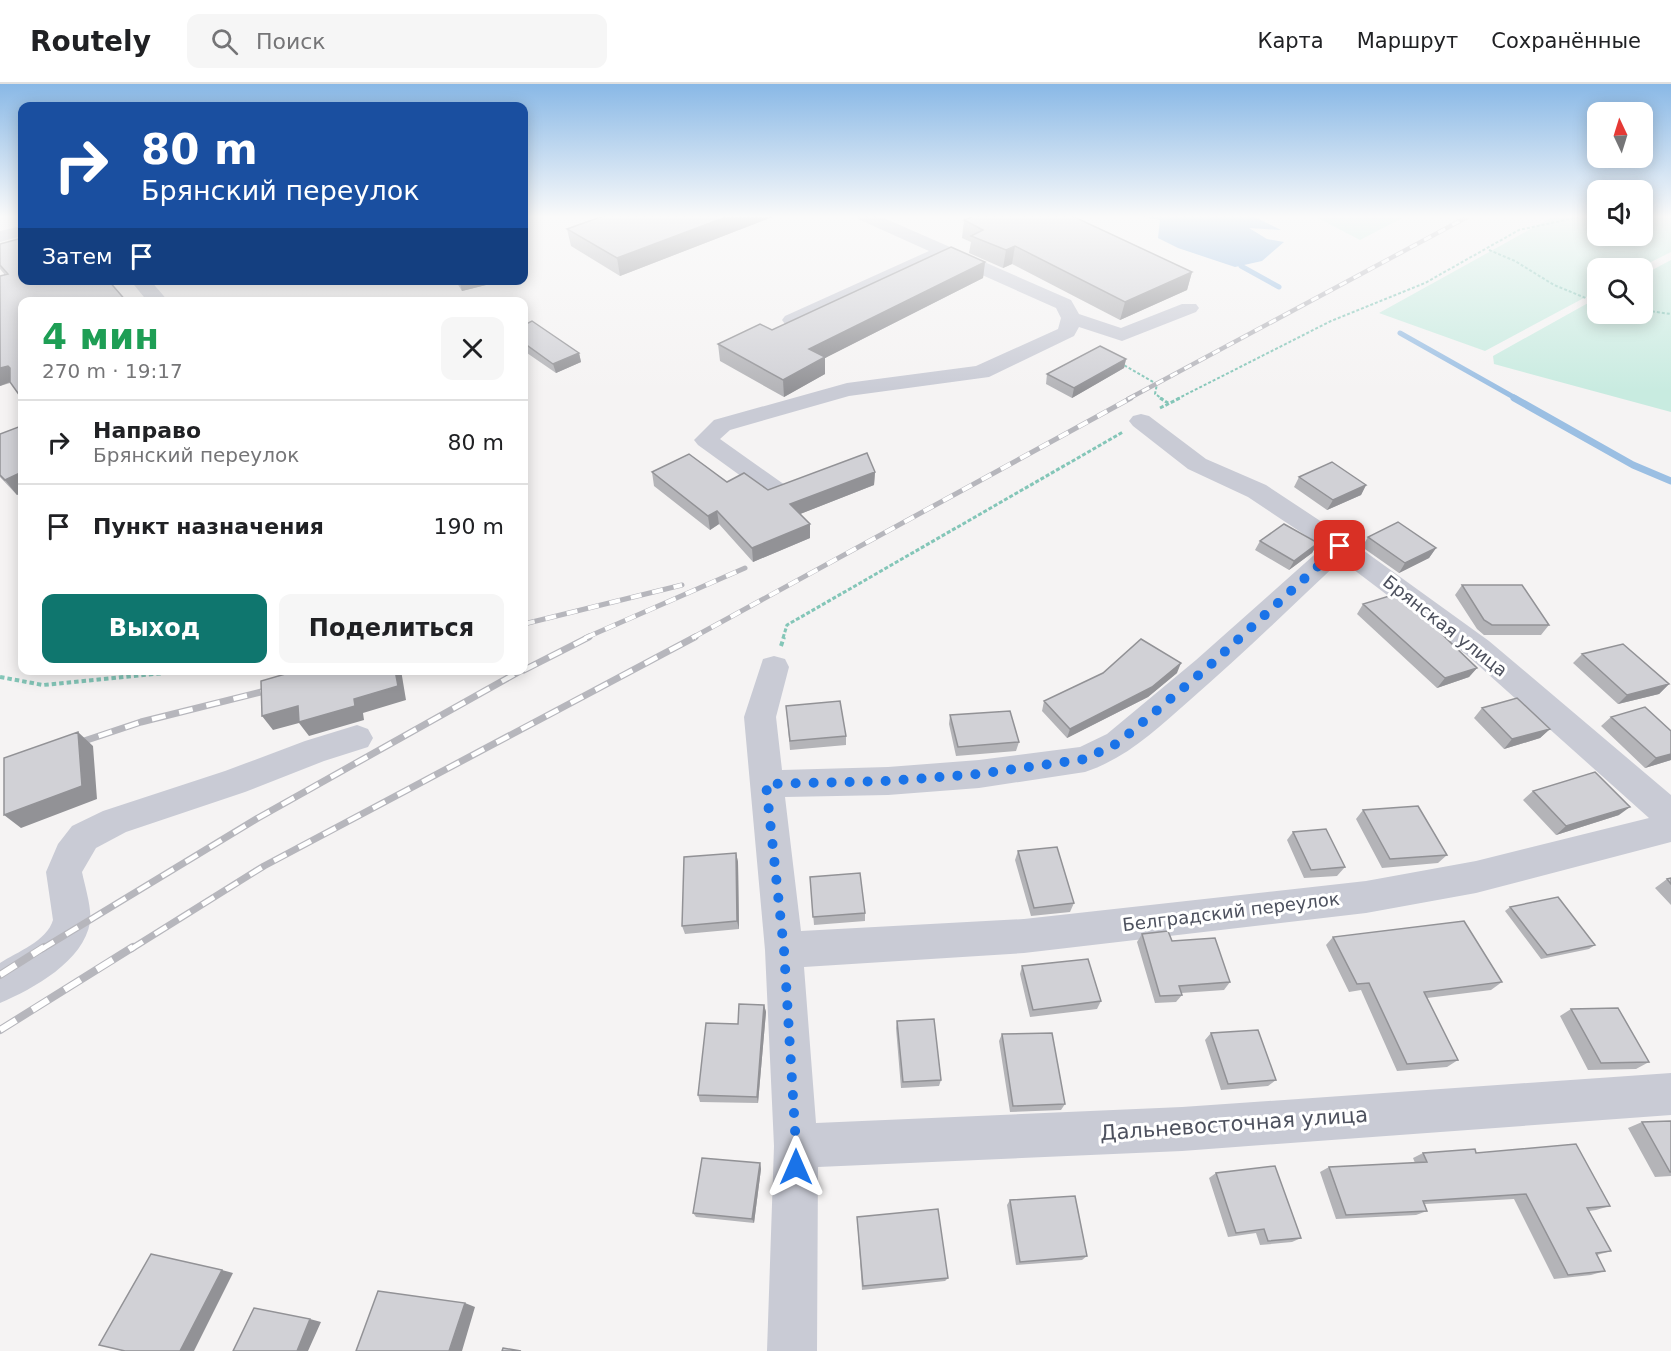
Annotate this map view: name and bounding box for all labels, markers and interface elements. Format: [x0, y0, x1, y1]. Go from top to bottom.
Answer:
search box [187, 14, 607, 68]
text: Routely [30, 25, 151, 58]
icon: search [208, 25, 241, 58]
text: Поиск [256, 29, 326, 54]
text: Карта [1258, 29, 1324, 53]
text: Маршрут [1357, 29, 1458, 53]
text: Сохранённые [1491, 29, 1641, 53]
north arrow [1587, 102, 1653, 168]
map controls [1587, 102, 1653, 324]
text: 80 m [141, 125, 258, 174]
icon: right [42, 126, 120, 204]
text: Брянский переулок [141, 175, 419, 206]
button: sound [1587, 180, 1653, 246]
icon: arrive [125, 240, 158, 273]
text: Затем [42, 244, 113, 269]
button: search [1587, 258, 1653, 324]
text: 4 мин [42, 316, 159, 357]
button: close [441, 317, 504, 380]
text: 270 m · 19:17 [42, 359, 183, 383]
text: Направо [93, 418, 201, 443]
icon: right [42, 426, 75, 459]
text: 80 m [448, 430, 504, 455]
text: Брянский переулок [93, 443, 299, 467]
icon: arrive [42, 510, 75, 543]
text: Пункт назначения [93, 514, 324, 539]
text: 190 m [434, 514, 504, 539]
pin [1314, 520, 1365, 571]
icon: arrive [1323, 529, 1356, 562]
street label: Брянская улица [1379, 571, 1512, 681]
button: Выход [42, 594, 267, 663]
button: Поделиться [279, 594, 504, 663]
street label: Белградский переулок [1121, 888, 1341, 935]
street label: Дальневосточная улица [1099, 1103, 1369, 1145]
position arrow [764, 1135, 828, 1199]

